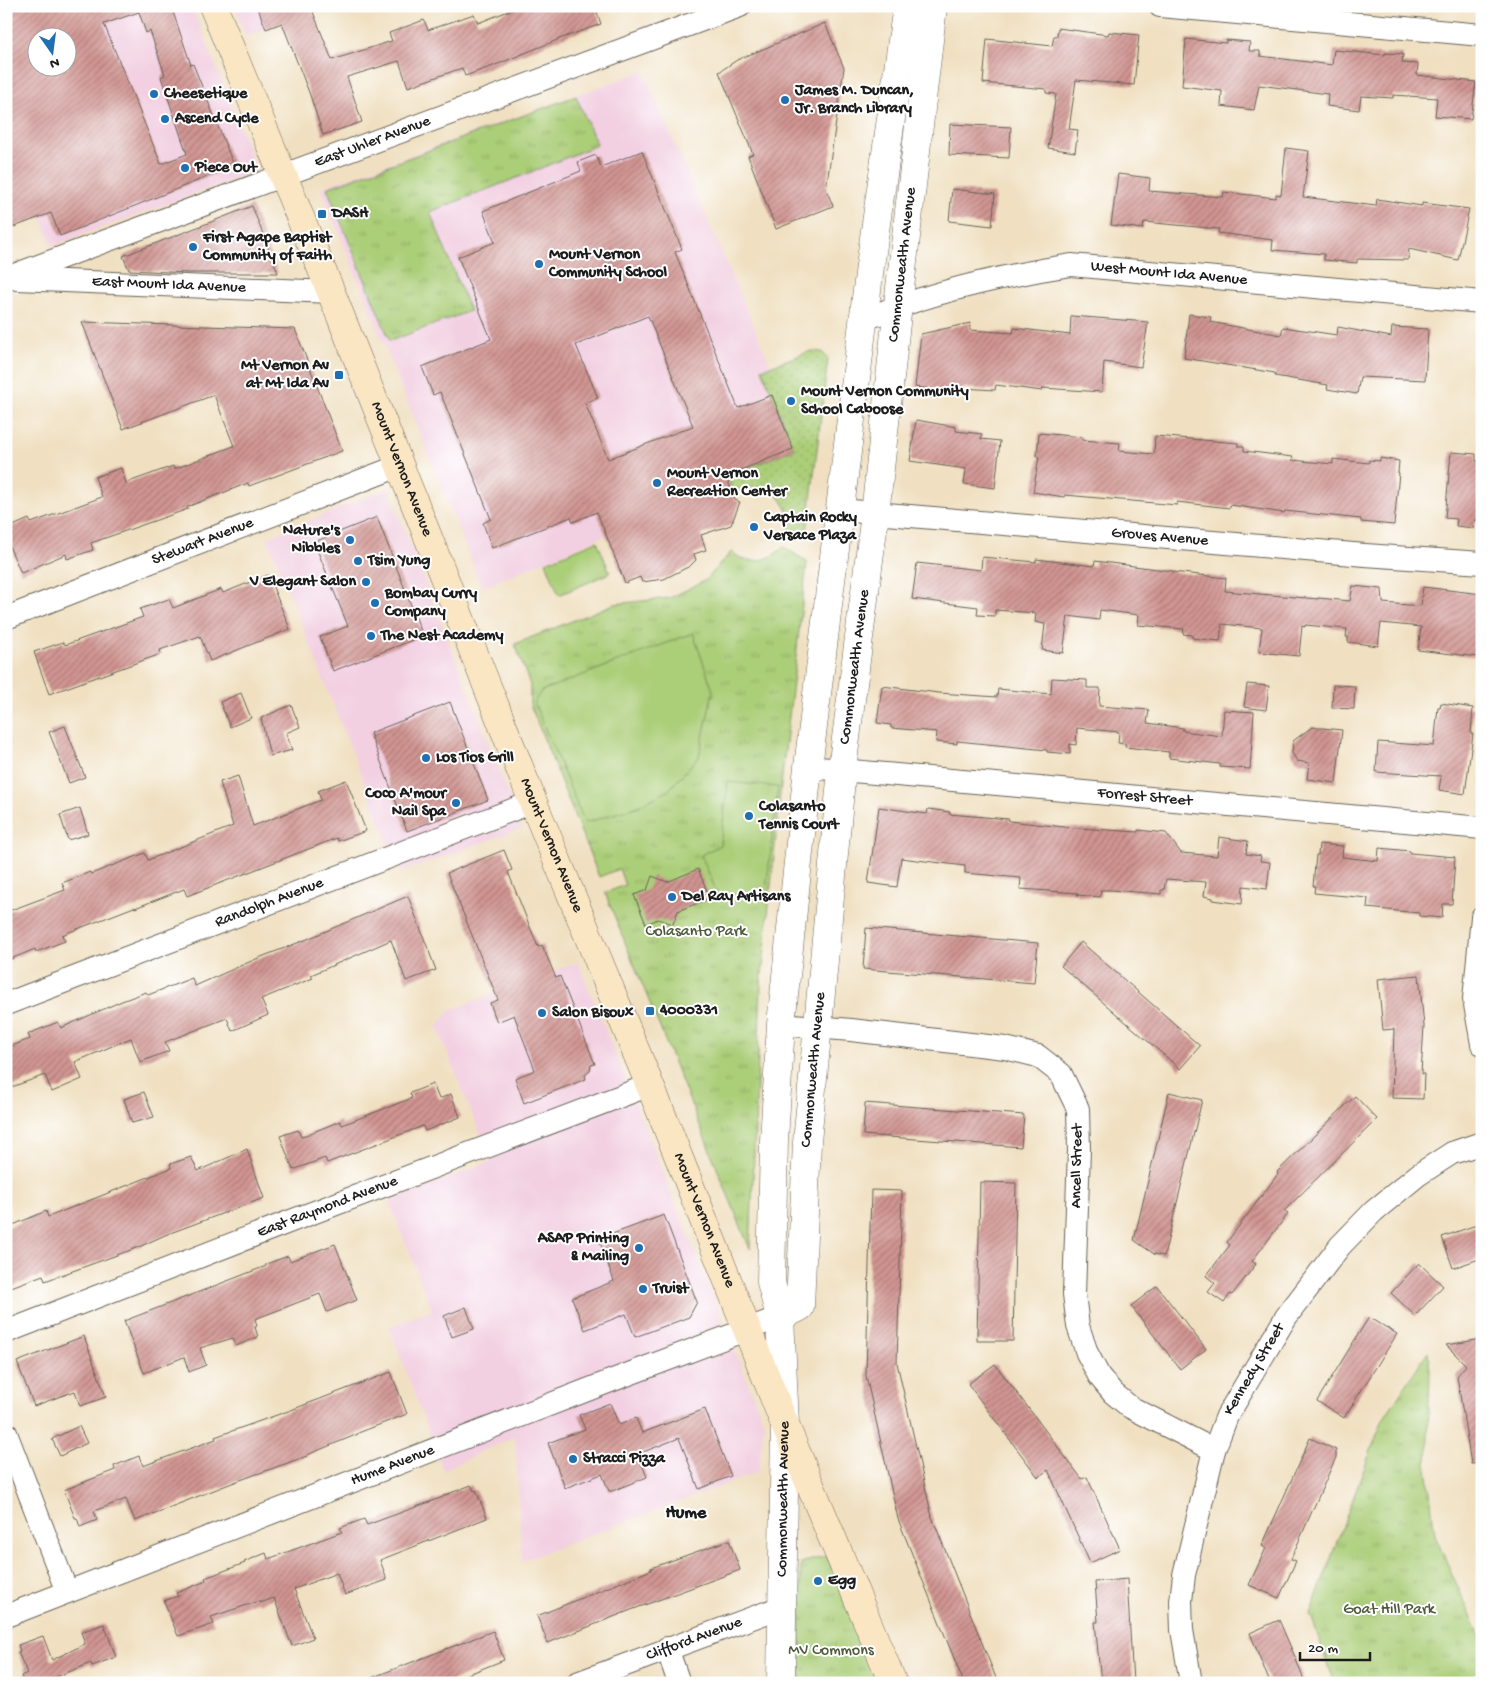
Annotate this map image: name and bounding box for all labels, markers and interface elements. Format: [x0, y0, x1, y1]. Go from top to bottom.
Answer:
north arrow [28, 28, 78, 78]
text: N [48, 53, 61, 72]
place label: James M. Duncan, Jr. Branch Library [794, 82, 914, 119]
place label: Cheesetique [163, 85, 248, 104]
marker: Cheesetique [148, 88, 160, 100]
marker: James M. Duncan, Jr. Branch Library [779, 94, 791, 106]
place label: Ascend Cycle [174, 110, 259, 129]
street label: East Uhler Avenue [312, 112, 434, 172]
marker: Ascend Cycle [159, 113, 171, 125]
place label: Piece Out [194, 159, 258, 178]
marker: Piece Out [179, 162, 191, 174]
street label: Commonwealth Avenue [884, 186, 921, 343]
place label: DASH [330, 205, 369, 224]
marker: DASH [316, 208, 328, 220]
place label: First Agape Baptist Community of Faith [202, 229, 333, 266]
marker: First Agape Baptist Community of Faith [187, 241, 199, 253]
place label: Mount Vernon Community School [548, 246, 668, 283]
street label: West Mount Ida Avenue [1090, 257, 1249, 290]
marker: Mount Vernon Community School [533, 258, 545, 270]
street label: East Mount Ida Avenue [92, 273, 247, 298]
place label: Mt Vernon Av at Mt Ida Av [241, 357, 329, 394]
marker: Mt Vernon Av at Mt Ida Av [333, 369, 345, 381]
place label: Mount Vernon Community School Caboose [801, 383, 969, 420]
marker: Mount Vernon Community School Caboose [785, 395, 797, 407]
street label: Mount Vernon Avenue [366, 399, 437, 540]
place label: Mount Vernon Recreation Center [666, 465, 789, 502]
marker: Mount Vernon Recreation Center [651, 477, 663, 489]
place label: Captain Rocky Versace Plaza [763, 509, 857, 546]
street label: Stewart Avenue [149, 513, 257, 570]
marker: Captain Rocky Versace Plaza [748, 521, 760, 533]
place label: Nature's Nibbles [283, 522, 341, 559]
street label: Groves Avenue [1111, 524, 1210, 551]
marker: Nature's Nibbles [344, 534, 356, 546]
place label: Tsim Yung [366, 552, 430, 571]
marker: Tsim Yung [352, 555, 364, 567]
place label: V Elegant Salon [249, 573, 356, 592]
marker: V Elegant Salon [360, 576, 372, 588]
place label: Bombay Curry Company [384, 585, 477, 622]
street label: Commonwealth Avenue [836, 588, 875, 745]
marker: Bombay Curry Company [369, 597, 381, 609]
place label: The Nest Academy [379, 627, 503, 646]
marker: The Nest Academy [365, 630, 377, 642]
place label: Los Tios Grill [436, 749, 514, 768]
marker: Los Tios Grill [420, 752, 432, 764]
street label: Mount Vernon Avenue [515, 776, 587, 916]
street label: Forrest Street [1095, 784, 1194, 811]
place label: Coco A'mour Nail Spa [364, 785, 448, 822]
marker: Coco A'mour Nail Spa [450, 797, 462, 809]
place label: Colasanto Tennis Court [757, 798, 840, 835]
marker: Colasanto Tennis Court [743, 810, 755, 822]
street label: Randolph Avenue [212, 873, 327, 932]
place label: Del Ray Artisans [680, 888, 791, 907]
marker: Del Ray Artisans [666, 891, 678, 903]
park label: Colasanto Park [646, 923, 748, 942]
street label: Commonwealth Avenue [797, 991, 831, 1148]
place label: 4000331 [659, 1002, 718, 1021]
place label: Salon Bisoux [552, 1004, 634, 1023]
marker: 4000331 [644, 1005, 656, 1017]
marker: Salon Bisoux [536, 1007, 548, 1019]
street label: Ancell Street [1068, 1122, 1088, 1208]
street label: Mount Vernon Avenue [669, 1150, 739, 1291]
street label: East Raymond Avenue [255, 1172, 401, 1243]
place label: ASAP Printing & Mailing [537, 1230, 629, 1267]
marker: ASAP Printing & Mailing [633, 1242, 645, 1254]
place label: Truist [651, 1280, 690, 1299]
marker: Truist [637, 1283, 649, 1295]
street label: Kennedy Street [1220, 1319, 1290, 1419]
street label: Commonwealth Avenue [773, 1420, 795, 1577]
street label: Hume Avenue [348, 1441, 438, 1490]
place label: Stracci Pizza [583, 1450, 666, 1469]
marker: Stracci Pizza [567, 1453, 579, 1465]
district label: Hume [666, 1503, 707, 1524]
place label: Egg [828, 1572, 856, 1591]
marker: Egg [812, 1575, 824, 1587]
park label: Goat Hill Park [1343, 1601, 1437, 1620]
street label: Clifford Avenue [644, 1613, 745, 1666]
scale bar [1300, 1629, 1370, 1661]
text: 20 m [1308, 1640, 1338, 1658]
park label: MV Commons [788, 1642, 875, 1661]

